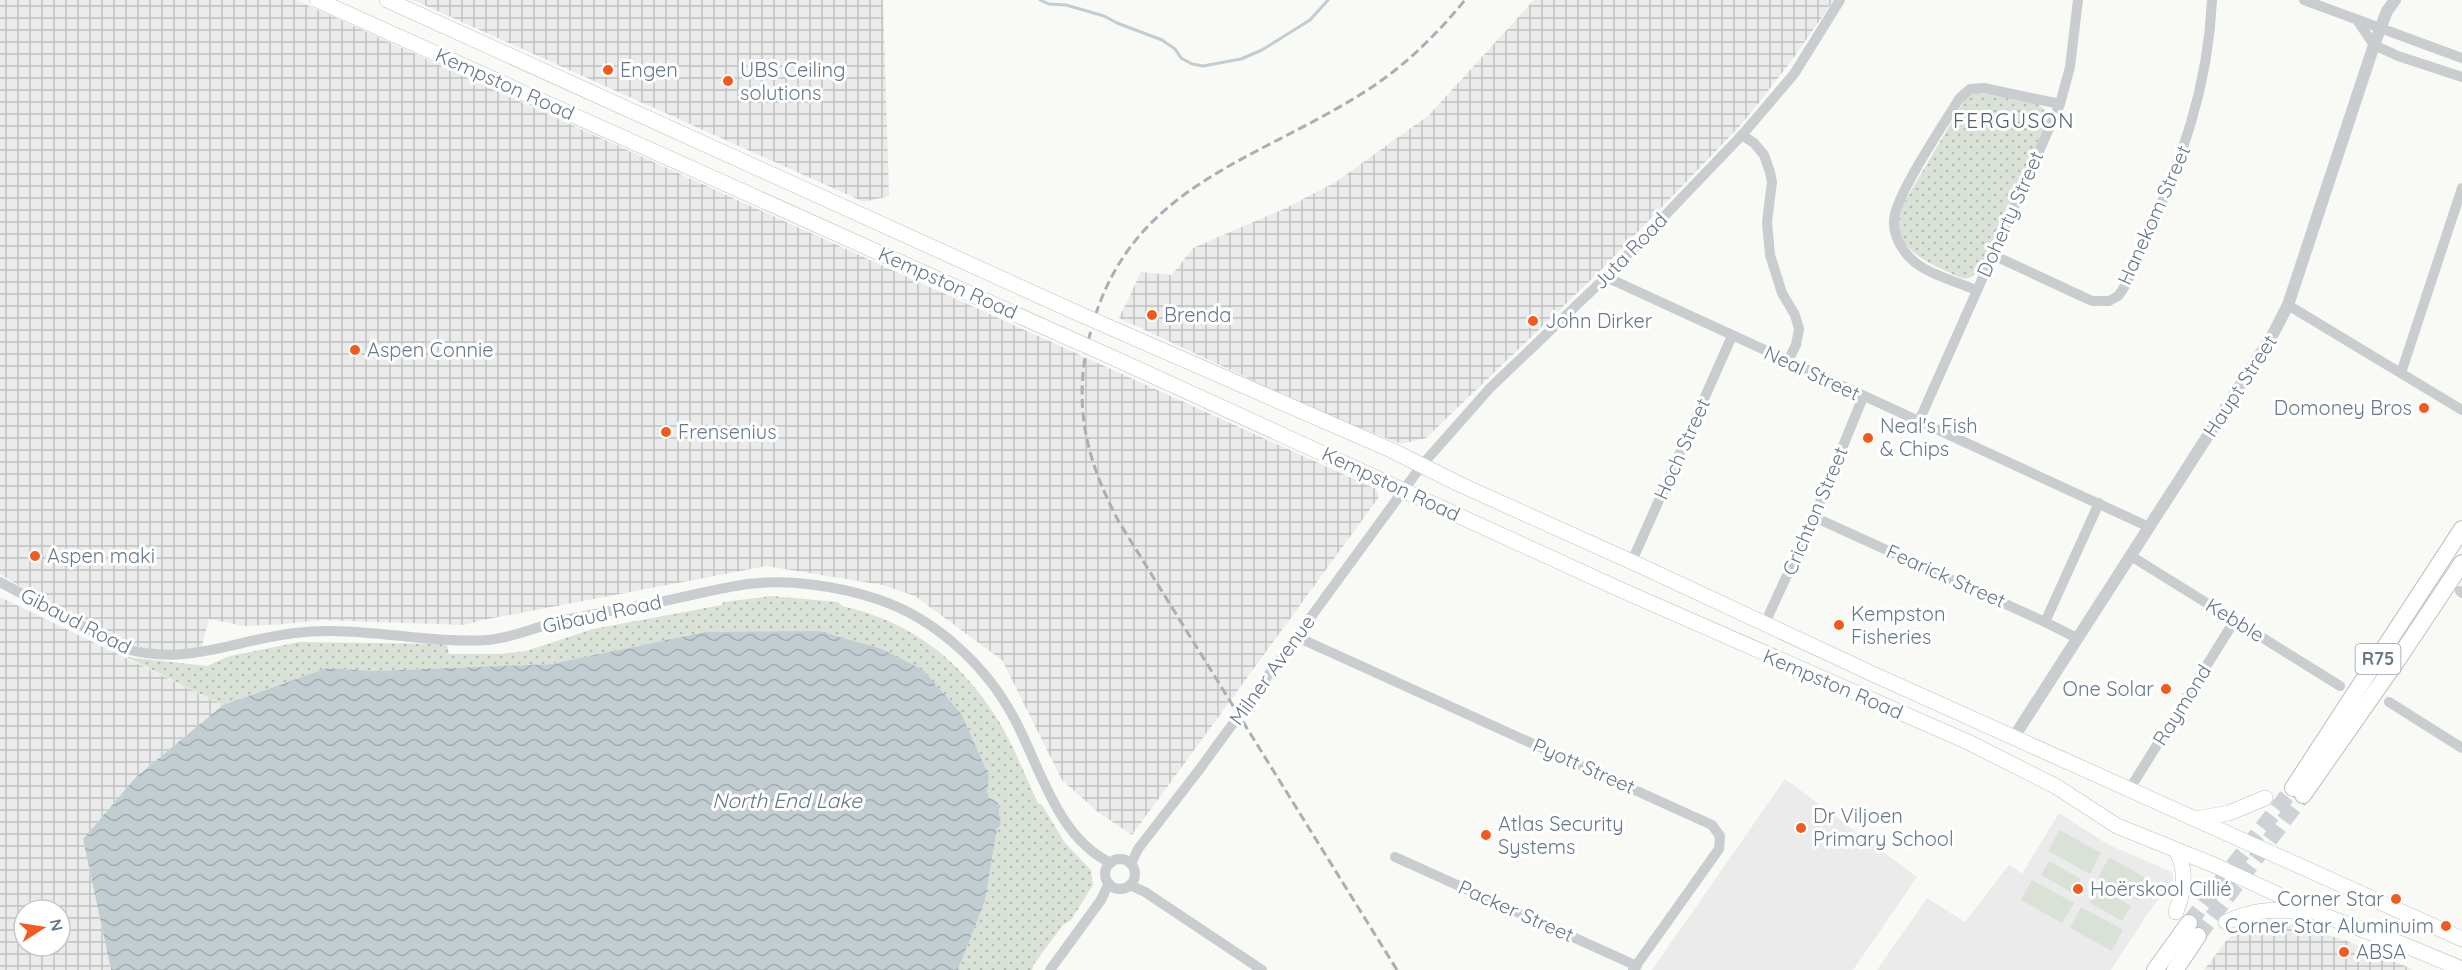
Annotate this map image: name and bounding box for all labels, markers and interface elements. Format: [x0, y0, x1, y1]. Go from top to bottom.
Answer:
street label: Kempston Road [432, 42, 579, 125]
place label: Engen [620, 57, 678, 82]
place label: UBS Ceiling solutions [740, 57, 846, 105]
marker: Engen [601, 63, 615, 77]
marker: UBS Ceiling solutions [721, 74, 735, 88]
district label: FERGUSON [1953, 107, 2075, 133]
street label: Hanekom Street [2112, 141, 2196, 288]
street label: Doherty Street [1971, 147, 2049, 281]
street label: Juta Road [1587, 207, 1672, 294]
street label: Kempston Road [875, 241, 1022, 324]
place label: Brenda [1164, 302, 1231, 327]
marker: Brenda [1145, 308, 1159, 322]
place label: John Dirker [1545, 308, 1653, 333]
marker: John Dirker [1526, 314, 1540, 328]
street label: Haupt Street [2197, 330, 2282, 441]
place label: Aspen Connie [367, 337, 494, 362]
street label: Neal Street [1760, 339, 1864, 406]
marker: Aspen Connie [348, 343, 362, 357]
street label: Hoch Street [1648, 394, 1715, 503]
place label: Domoney Bros [2274, 395, 2412, 420]
marker: Domoney Bros [2417, 401, 2431, 415]
place label: Neal's Fish & Chips [1880, 413, 1978, 461]
place label: Frensenius [678, 419, 777, 444]
marker: Frensenius [659, 425, 673, 439]
marker: Neal's Fish & Chips [1861, 431, 1875, 445]
street label: Kempston Road [1318, 441, 1464, 526]
street label: Crichton Street [1776, 443, 1853, 579]
street label: Fearick Street [1883, 538, 2010, 613]
place label: Aspen maki [47, 543, 155, 568]
marker: Aspen maki [28, 549, 42, 563]
street label: Gibaud Road [17, 582, 136, 659]
street label: Gibaud Road [540, 589, 664, 638]
street label: Kebble [2201, 592, 2269, 647]
place label: Kempston Fisheries [1851, 601, 1945, 649]
street label: Milner Avenue [1223, 610, 1320, 730]
marker: Kempston Fisheries [1832, 618, 1846, 632]
street label: Kempston Road [1759, 643, 1907, 724]
road number: R75 [2356, 644, 2400, 674]
street label: Raymond [2147, 660, 2216, 750]
place label: One Solar [2063, 676, 2154, 701]
marker: One Solar [2159, 682, 2173, 696]
street label: Pyott Street [1529, 732, 1639, 799]
water label: North End Lake [712, 787, 863, 813]
place label: Dr Viljoen Primary School [1813, 803, 1954, 851]
place label: Atlas Security Systems [1498, 811, 1624, 859]
marker: Dr Viljoen Primary School [1794, 821, 1808, 835]
marker: Atlas Security Systems [1479, 828, 1493, 842]
street label: Packer Street [1455, 874, 1578, 947]
place label: Hoërskool Cillié [2090, 876, 2231, 901]
marker: Hoërskool Cillié [2071, 882, 2085, 896]
place label: Corner Star [2277, 886, 2384, 911]
marker: Corner Star [2389, 892, 2403, 906]
north arrow [12, 898, 72, 958]
place label: Corner Star Aluminuim [2225, 913, 2434, 938]
text: N [46, 917, 68, 933]
marker: Corner Star Aluminuim [2439, 919, 2453, 933]
place label: ABSA [2356, 939, 2406, 964]
marker: ABSA [2337, 945, 2351, 959]

